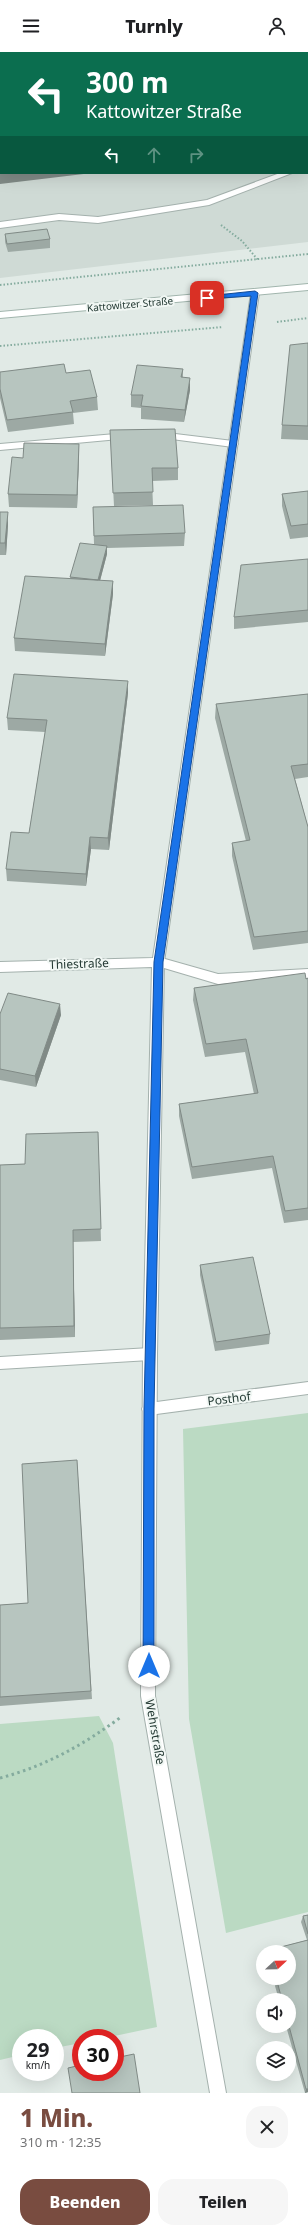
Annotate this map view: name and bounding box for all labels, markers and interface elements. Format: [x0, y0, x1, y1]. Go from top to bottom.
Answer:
text: Turnly [125, 14, 183, 38]
icon: menu [20, 15, 42, 37]
icon: person [266, 15, 288, 37]
text: 300 m [86, 63, 169, 101]
icon: left [20, 68, 72, 120]
text: Kattowitzer Straße [86, 99, 242, 123]
icon: left [101, 144, 123, 166]
icon: ahead [143, 144, 165, 166]
icon: right [185, 144, 207, 166]
pin [190, 281, 224, 315]
icon: arrive [196, 287, 218, 309]
street label: Kattowitzer Straße [86, 293, 174, 315]
street label: Thiestraße [49, 954, 109, 973]
street label: Posthof [206, 1387, 252, 1410]
position arrow [128, 1645, 170, 1687]
street label: Wehrstraße [141, 1698, 170, 1766]
north arrow [256, 1945, 296, 1985]
map controls [256, 1945, 296, 2081]
button: sound [256, 1993, 296, 2033]
speed limit sign: 30 [72, 2029, 124, 2081]
text: 29 [27, 2036, 49, 2063]
button: layers [256, 2041, 296, 2081]
text: km/h [26, 2058, 50, 2072]
text: 1 Min. [20, 2101, 93, 2134]
button: close [246, 2106, 288, 2148]
text: 310 m · 12:35 [20, 2133, 101, 2151]
button: Beenden [20, 2179, 150, 2225]
button: Teilen [158, 2179, 288, 2225]

